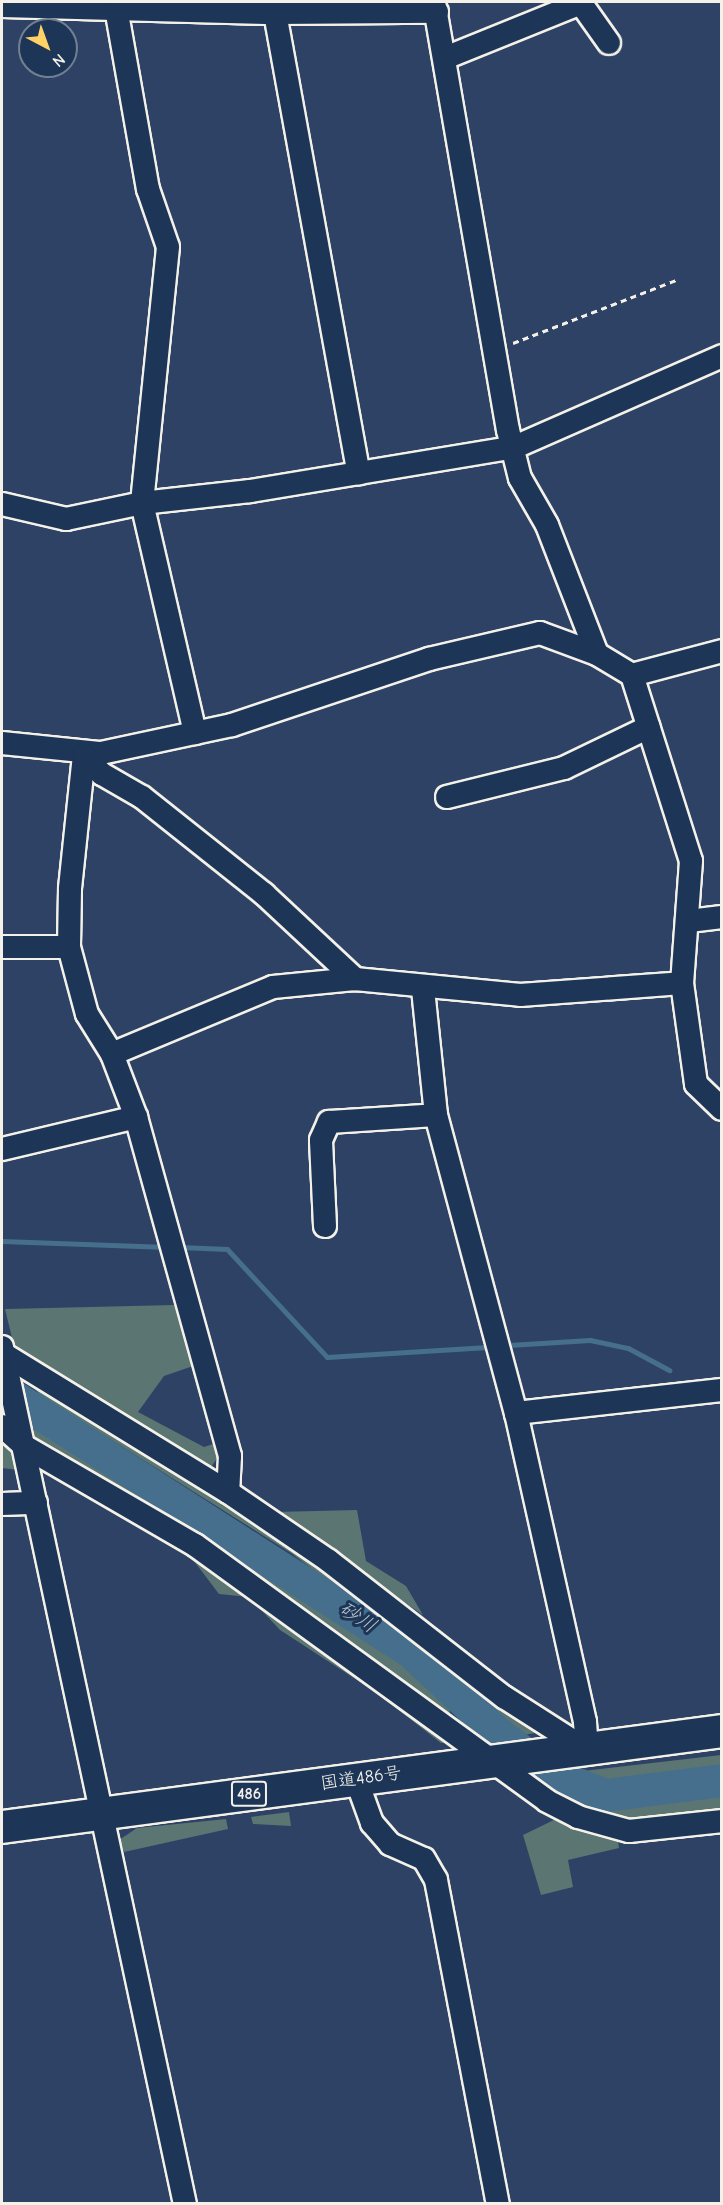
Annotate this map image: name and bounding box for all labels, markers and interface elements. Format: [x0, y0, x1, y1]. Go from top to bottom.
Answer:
north arrow [18, 18, 78, 78]
text: N [49, 50, 68, 70]
water label: 砂川 [335, 1596, 381, 1638]
street label: 国道486号 [319, 1763, 403, 1795]
road number: 486 [230, 1781, 268, 1807]

